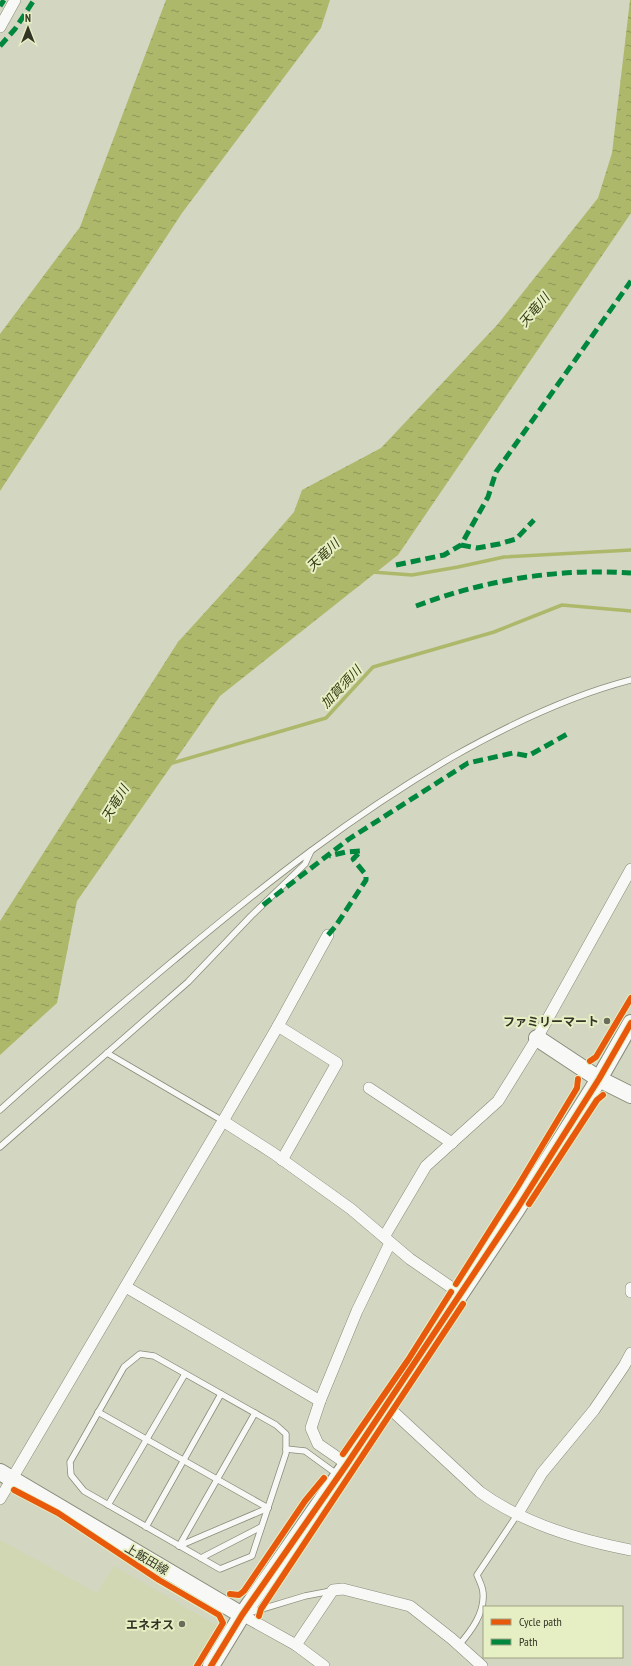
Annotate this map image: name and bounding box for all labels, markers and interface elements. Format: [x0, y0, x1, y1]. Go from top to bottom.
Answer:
north arrow [8, 8, 48, 48]
text: N [25, 11, 31, 25]
water label: 天竜川 [515, 288, 554, 330]
water label: 天竜川 [303, 534, 344, 575]
water label: 加賀須川 [317, 661, 366, 712]
water label: 天竜川 [97, 780, 134, 824]
place label: ファミリーマート [503, 1014, 599, 1029]
marker: ファミリーマート [602, 1016, 612, 1026]
street label: 上飯田線 [123, 1540, 171, 1578]
legend [483, 1606, 623, 1658]
text: Cycle path [519, 1614, 562, 1629]
place label: エネオス [126, 1617, 174, 1632]
marker: エネオス [177, 1619, 187, 1629]
text: Path [519, 1634, 537, 1649]

